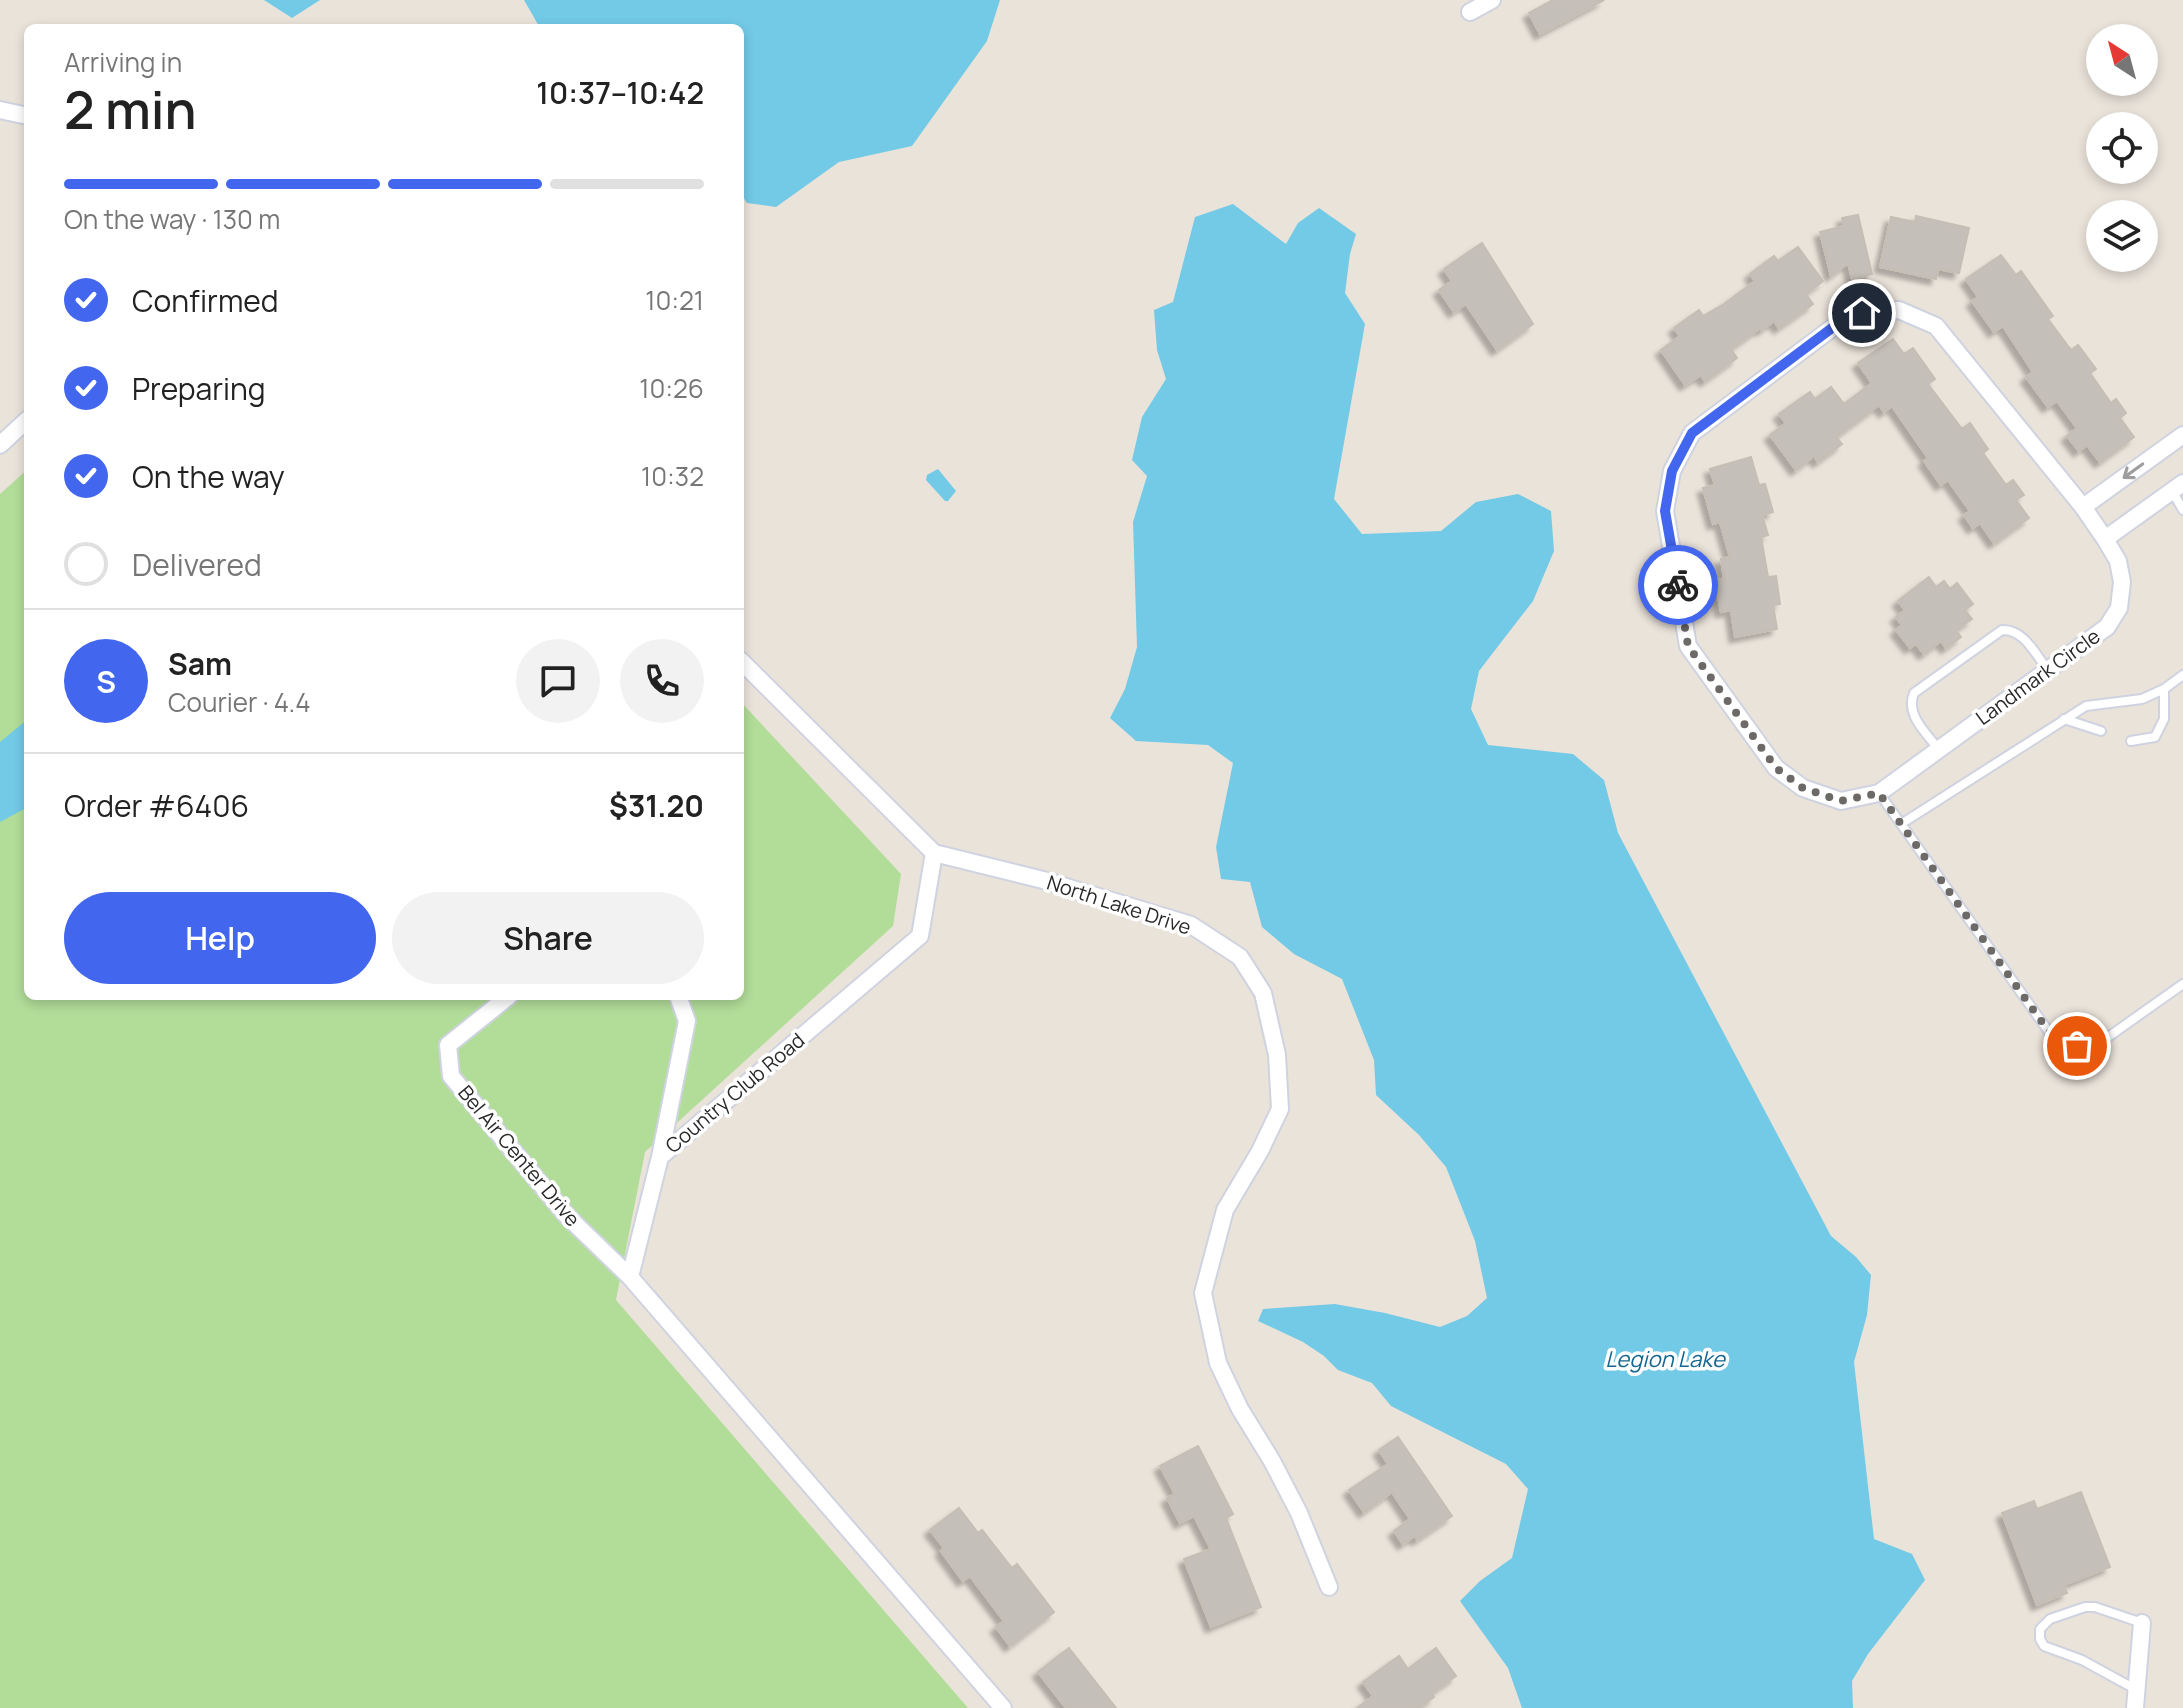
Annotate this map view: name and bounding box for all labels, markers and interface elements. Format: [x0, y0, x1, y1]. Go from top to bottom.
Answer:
north arrow [2086, 24, 2158, 96]
map controls [2086, 24, 2158, 272]
text: Arriving in [64, 44, 182, 80]
text: 10:37–10:42 [536, 72, 704, 113]
text: 2 min [64, 74, 197, 145]
button: locate [2086, 112, 2158, 184]
button: layers [2086, 200, 2158, 272]
text: On the way · 130 m [64, 201, 280, 237]
icon: check [64, 278, 108, 322]
pin [1828, 279, 1896, 347]
text: Confirmed [132, 280, 279, 321]
text: 10:21 [645, 282, 704, 318]
icon: home [1840, 291, 1884, 335]
icon: check [64, 366, 108, 410]
text: Preparing [132, 368, 266, 409]
text: 10:26 [639, 370, 704, 406]
icon: check [64, 454, 108, 498]
text: On the way [132, 456, 285, 497]
text: 10:32 [641, 458, 704, 494]
one-way arrow [2123, 462, 2144, 479]
text: Delivered [132, 544, 262, 585]
courier [1638, 545, 1718, 625]
icon: bike [1656, 563, 1700, 607]
street label: Landmark Circle [1970, 622, 2105, 731]
button: chat [516, 639, 600, 723]
button: phone [620, 639, 704, 723]
text: Sam [168, 643, 232, 684]
text: S [96, 661, 116, 702]
text: Courier · 4.4 [168, 684, 310, 720]
text: Order #6406 [64, 785, 249, 826]
text: $31.20 [609, 785, 704, 826]
street label: North Lake Drive [1044, 868, 1195, 941]
button: Help [64, 892, 376, 984]
button: Share [392, 892, 704, 984]
pin [2043, 1012, 2111, 1080]
icon: bag [2055, 1024, 2099, 1068]
street label: Country Club Road [659, 1026, 810, 1159]
street label: Bel Air Center Drive [452, 1080, 586, 1232]
water label: Legion Lake [1605, 1344, 1726, 1374]

